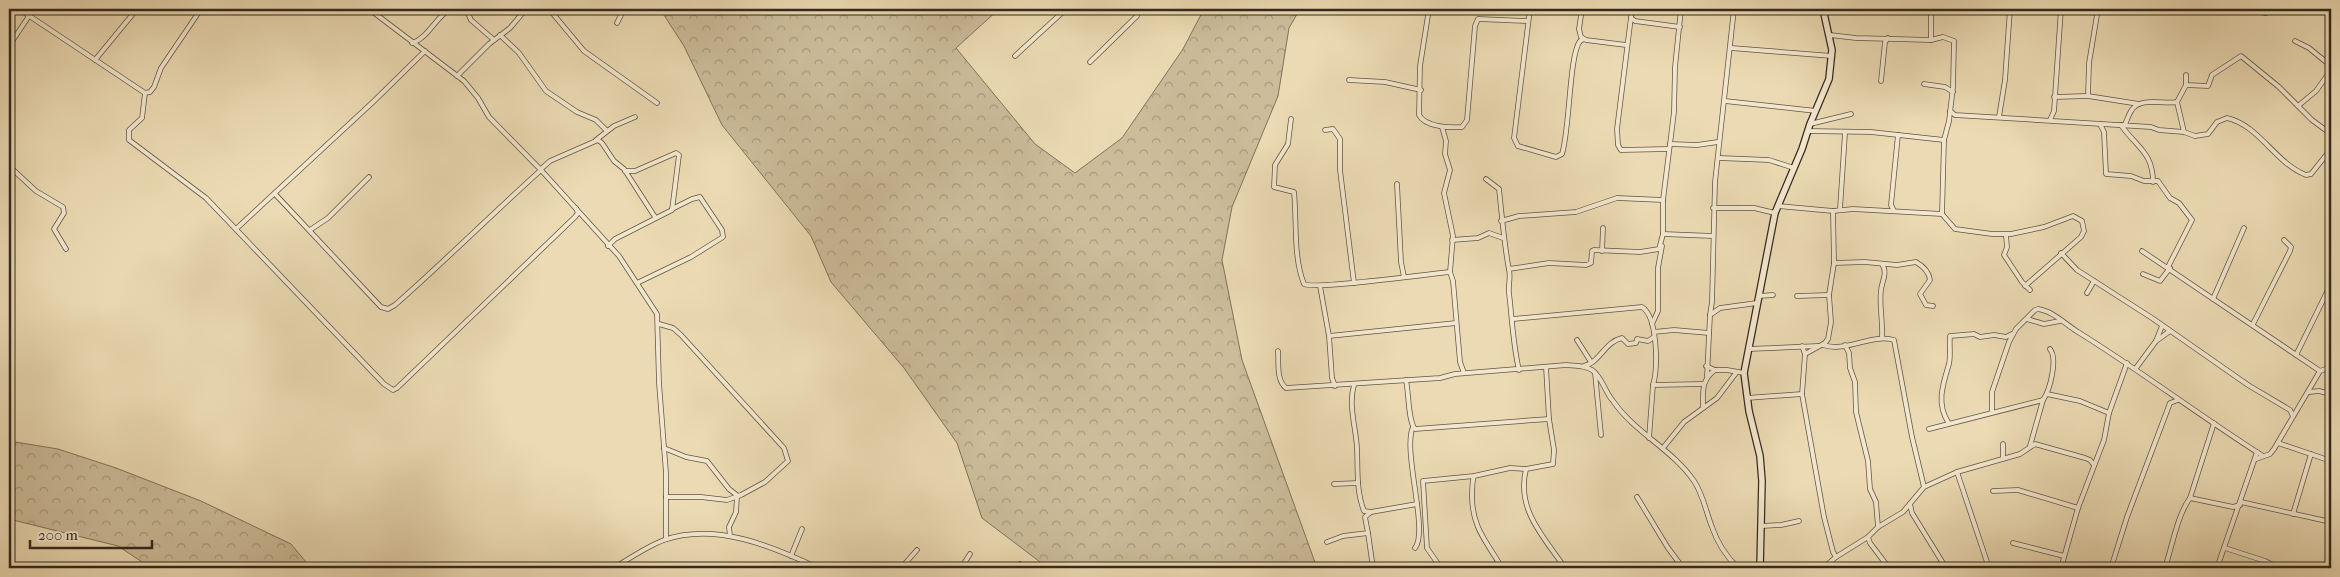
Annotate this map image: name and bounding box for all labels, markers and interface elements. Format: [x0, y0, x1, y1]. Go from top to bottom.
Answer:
scale bar [30, 517, 152, 549]
text: 200 m [38, 526, 78, 544]

